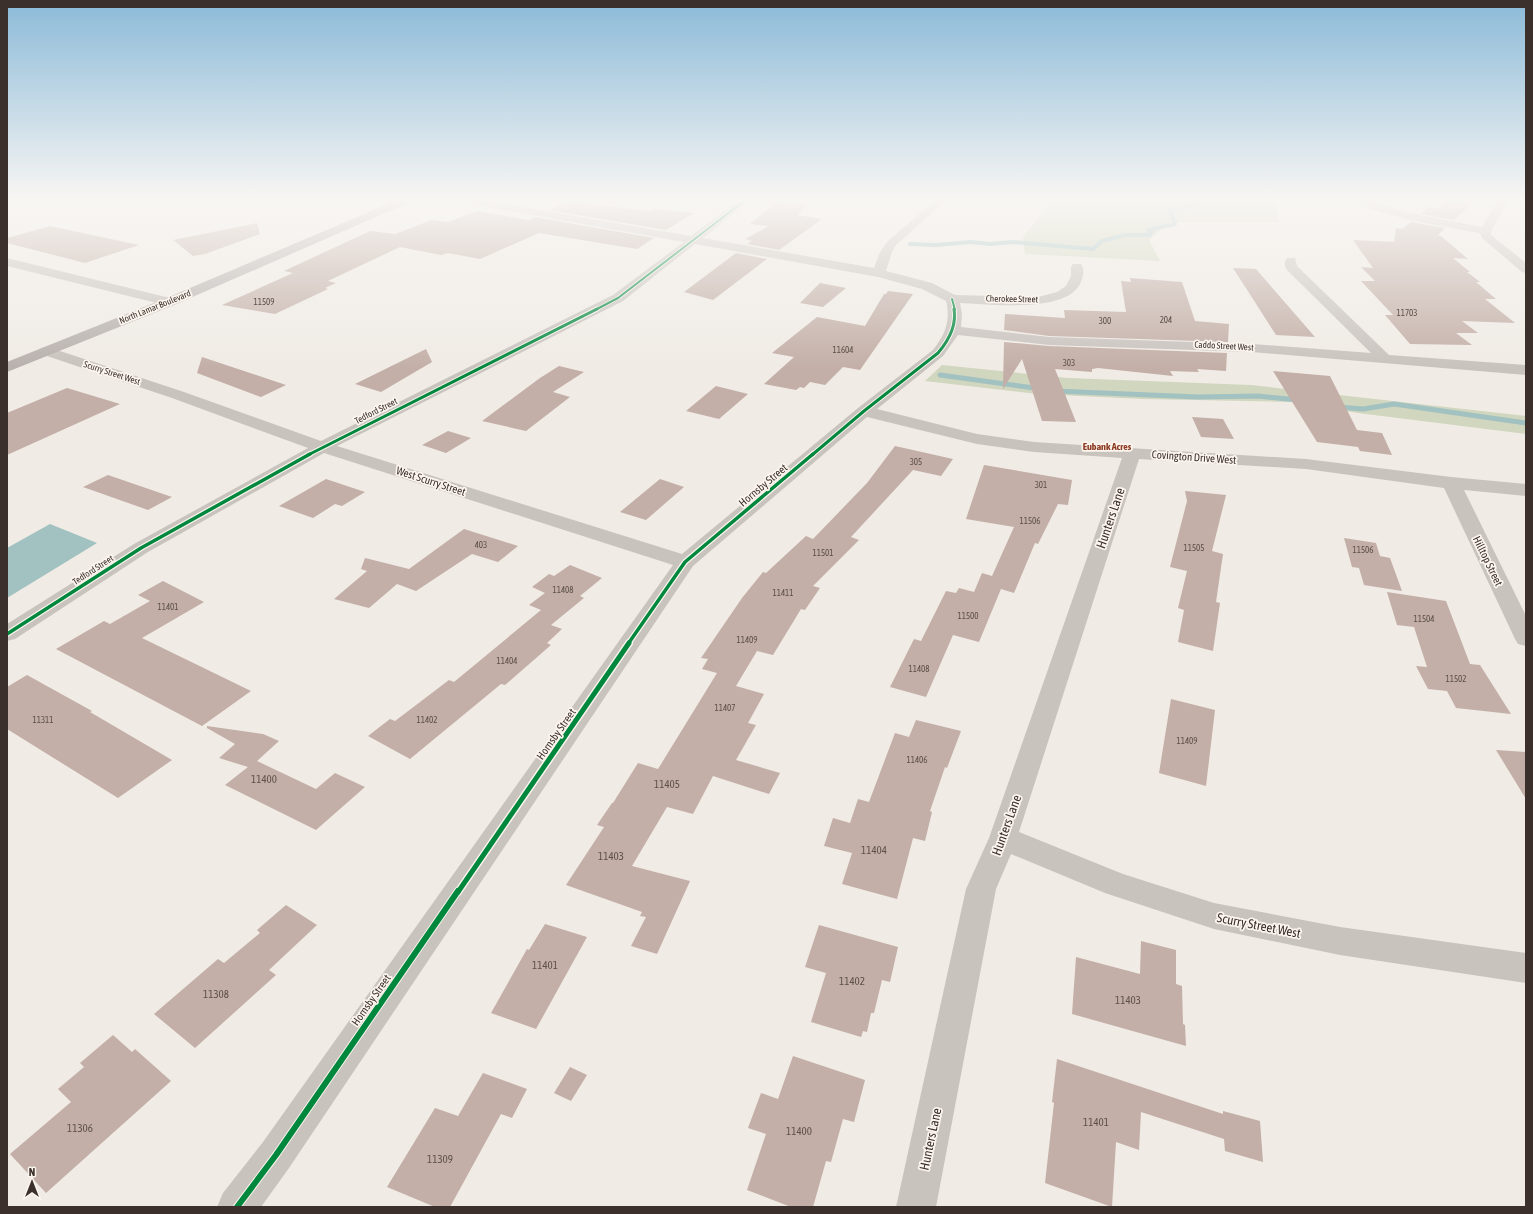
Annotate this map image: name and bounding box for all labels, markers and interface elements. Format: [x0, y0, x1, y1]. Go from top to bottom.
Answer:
street label: North Lamar Boulevard [118, 288, 192, 326]
street label: Cherokee Street [986, 294, 1039, 304]
house number: 11509 [253, 297, 275, 307]
house number: 11703 [1396, 308, 1418, 318]
house number: 204 [1160, 315, 1172, 325]
house number: 300 [1099, 316, 1111, 326]
street label: Caddo Street West [1194, 339, 1254, 353]
house number: 11604 [832, 345, 854, 355]
house number: 303 [1063, 358, 1075, 368]
street label: Scurry Street West [82, 359, 142, 387]
street label: Tedford Street [353, 396, 399, 426]
district label: Eubank Acres [1083, 441, 1132, 452]
street label: Covington Drive West [1151, 448, 1237, 466]
house number: 305 [910, 457, 922, 467]
street label: Hornsby Street [736, 461, 790, 509]
street label: West Scurry Street [395, 464, 467, 498]
house number: 301 [1035, 480, 1047, 490]
street label: Hunters Lane [1093, 486, 1128, 550]
house number: 11506 [1019, 516, 1041, 526]
street label: Hilltop Street [1471, 534, 1505, 588]
house number: 403 [475, 540, 487, 550]
house number: 11505 [1183, 543, 1205, 553]
house number: 11506 [1352, 545, 1374, 555]
house number: 11501 [812, 548, 834, 558]
street label: Tedford Street [71, 553, 115, 587]
house number: 11408 [552, 585, 574, 595]
house number: 11411 [772, 588, 794, 598]
house number: 11401 [157, 602, 179, 612]
house number: 11500 [957, 611, 979, 621]
house number: 11504 [1413, 614, 1435, 624]
house number: 11409 [736, 635, 758, 645]
house number: 11404 [496, 656, 518, 666]
house number: 11408 [908, 664, 930, 674]
house number: 11502 [1445, 674, 1467, 684]
house number: 11407 [714, 703, 736, 713]
street label: Hornsby Street [534, 706, 578, 762]
house number: 11311 [32, 715, 54, 725]
house number: 11402 [416, 715, 438, 725]
house number: 11409 [1176, 736, 1198, 746]
house number: 11406 [906, 755, 928, 765]
house number: 11400 [251, 773, 277, 785]
house number: 11405 [654, 778, 680, 790]
street label: Hunters Lane [989, 793, 1024, 857]
house number: 11404 [861, 844, 887, 856]
house number: 11403 [598, 850, 624, 862]
street label: Scurry Street West [1216, 910, 1302, 941]
house number: 11401 [532, 959, 558, 971]
street label: Hornsby Street [349, 972, 393, 1028]
house number: 11402 [839, 975, 865, 987]
house number: 11308 [203, 988, 229, 1000]
house number: 11403 [1115, 994, 1141, 1006]
street label: Hunters Lane [917, 1107, 944, 1172]
house number: 11401 [1083, 1116, 1109, 1128]
house number: 11306 [67, 1122, 93, 1134]
house number: 11400 [786, 1125, 812, 1137]
house number: 11309 [427, 1153, 453, 1165]
north arrow [12, 1162, 52, 1202]
text: N [29, 1166, 35, 1178]

